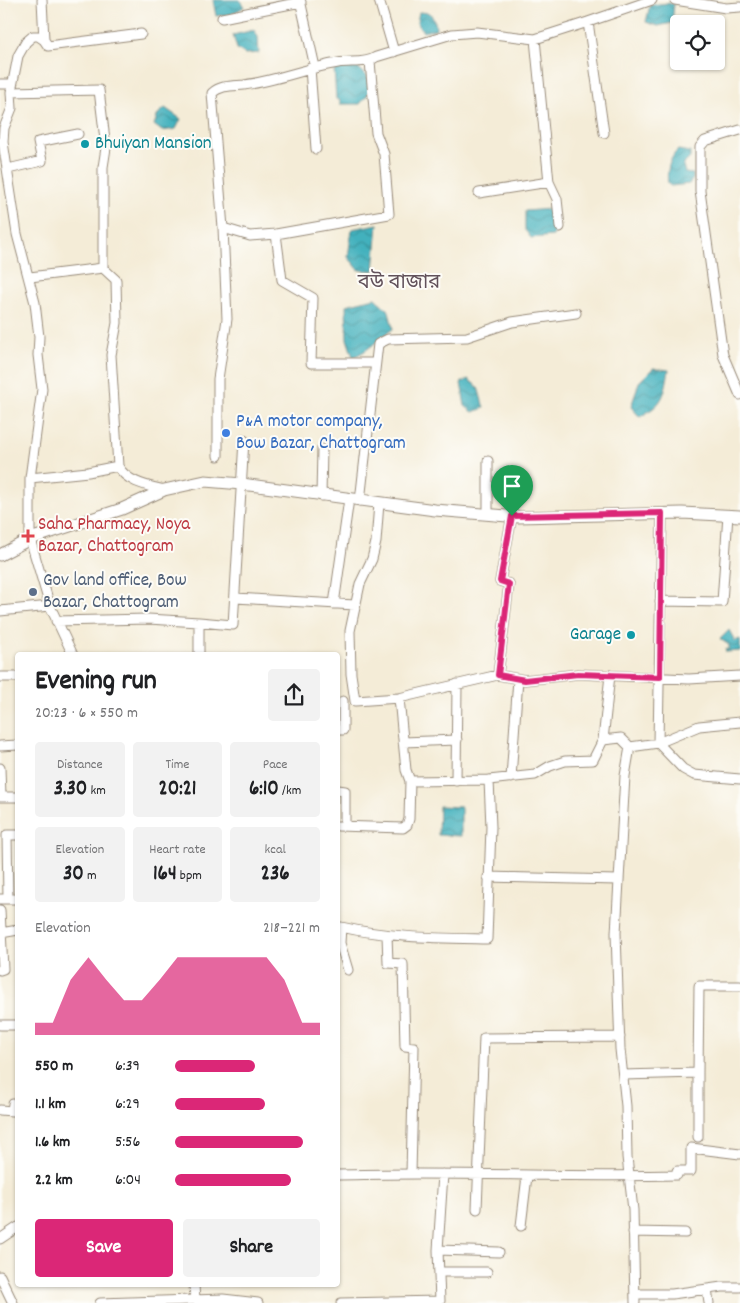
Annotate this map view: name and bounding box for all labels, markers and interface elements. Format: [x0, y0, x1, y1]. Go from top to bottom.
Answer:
map controls [670, 15, 725, 70]
button: locate [670, 15, 725, 70]
place label: Bhuiyan Mansion [95, 131, 212, 158]
marker: Bhuiyan Mansion [79, 138, 91, 150]
district label: বউ বাজার [357, 269, 441, 298]
place label: P&A motor company, Bow Bazar, Chattogram [236, 409, 406, 458]
marker: P&A motor company, Bow Bazar, Chattogram [220, 427, 232, 439]
pin [491, 465, 533, 516]
icon: arrive [498, 472, 526, 500]
place label: Saha Pharmacy, Noya Bazar, Chattogram [38, 512, 191, 561]
marker: Saha Pharmacy, Noya Bazar, Chattogram [22, 530, 34, 542]
place label: Gov land office, Bow Bazar, Chattogram [43, 568, 187, 617]
marker: Gov land office, Bow Bazar, Chattogram [27, 586, 39, 598]
place label: Garage [570, 622, 621, 649]
marker: Garage [625, 629, 637, 641]
text: Evening run [35, 663, 157, 703]
button: share [268, 669, 320, 721]
text: 20:23 · 6 × 550 m [35, 702, 138, 725]
text: Distance [57, 755, 103, 775]
text: Time [166, 755, 189, 775]
text: Pace [263, 755, 288, 775]
text: 3.30 [54, 775, 87, 805]
text: 20:21 [159, 775, 196, 805]
text: 6:10 [249, 775, 279, 805]
text: km [87, 781, 106, 801]
text: /km [279, 781, 301, 801]
text: Elevation [55, 840, 104, 860]
text: Heart rate [149, 840, 206, 860]
text: kcal [265, 840, 286, 860]
text: 30 [63, 860, 84, 890]
text: 164 [153, 860, 177, 890]
text: 236 [261, 860, 290, 890]
text: m [84, 866, 97, 886]
text: bpm [177, 866, 202, 886]
text: Elevation [35, 917, 91, 940]
text: 218–221 m [263, 917, 320, 940]
text: 550 m [35, 1055, 73, 1078]
text: 6:39 [115, 1055, 140, 1078]
text: 1.1 km [35, 1093, 66, 1116]
text: 6:29 [115, 1093, 140, 1116]
text: 1.6 km [35, 1131, 70, 1154]
text: 5:56 [115, 1131, 140, 1154]
text: 2.2 km [35, 1169, 73, 1192]
text: 6:04 [115, 1169, 141, 1192]
button: Save [35, 1219, 173, 1277]
button: Share [183, 1219, 320, 1277]

